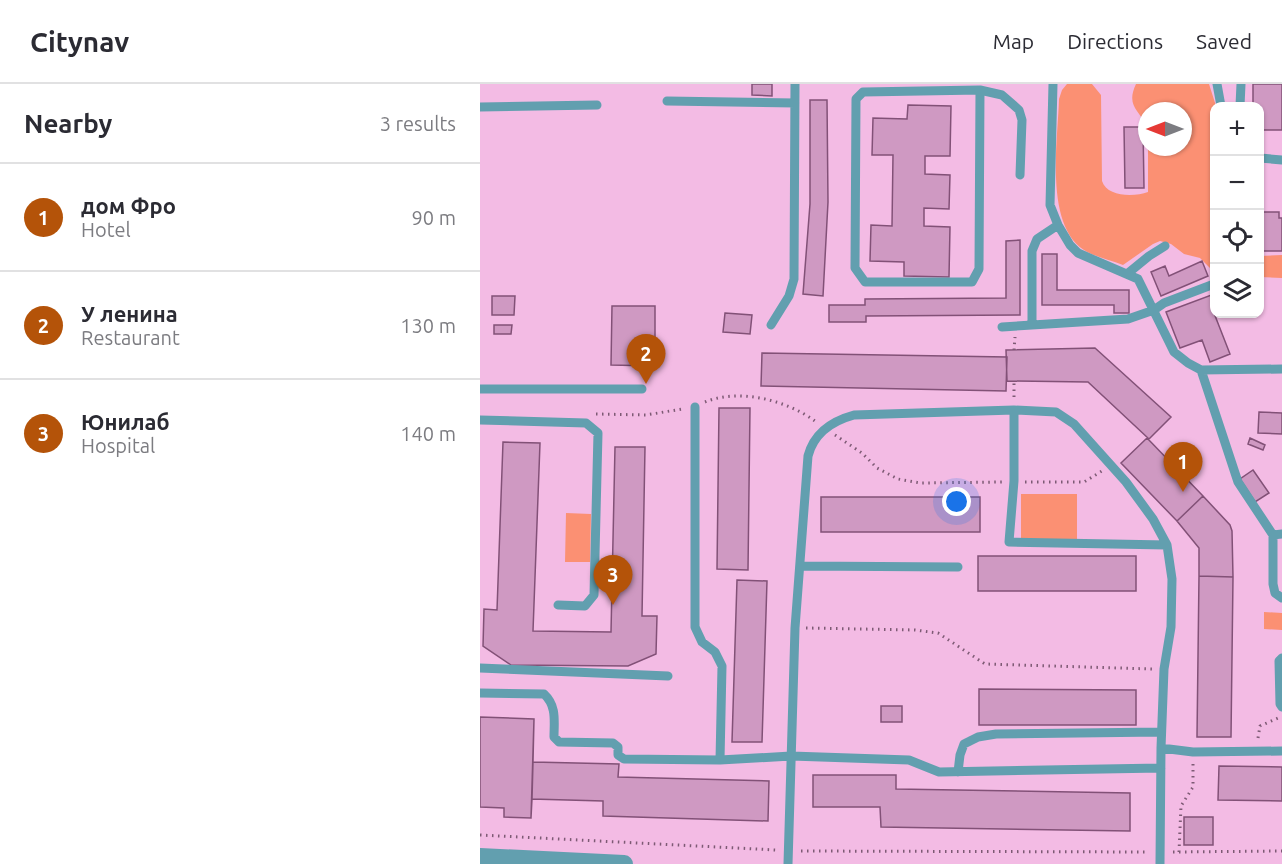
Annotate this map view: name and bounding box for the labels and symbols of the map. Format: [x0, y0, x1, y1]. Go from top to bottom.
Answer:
north arrow [1138, 102, 1192, 156]
pin: 2 [626, 334, 666, 384]
pin: 1 [1164, 442, 1202, 492]
your location [942, 487, 971, 516]
pin: 3 [594, 556, 632, 605]

